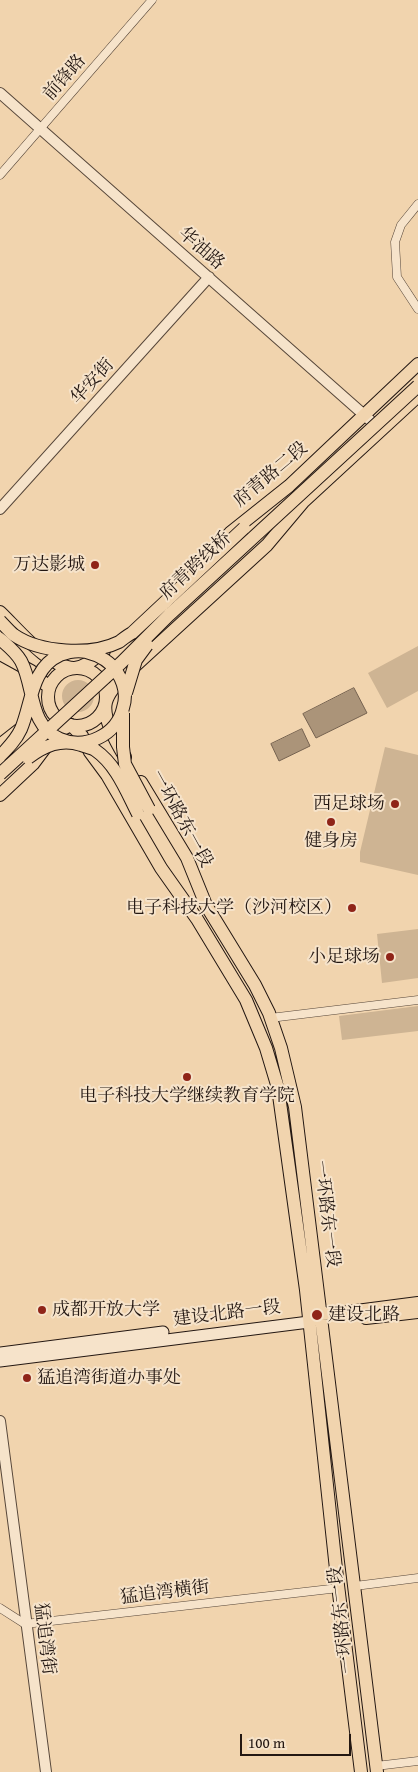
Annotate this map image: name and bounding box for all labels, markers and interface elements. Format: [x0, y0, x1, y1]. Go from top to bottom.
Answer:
street label: 前锋路 [39, 51, 91, 105]
street label: 华油路 [174, 223, 228, 275]
street label: 华安街 [67, 355, 119, 409]
street label: 府青路二段 [230, 438, 312, 512]
street label: 府青跨线桥 [156, 527, 236, 605]
place label: 万达影城 [13, 554, 85, 576]
marker: 万达影城 [89, 559, 101, 571]
street label: 一环路东一段 [145, 767, 217, 871]
place label: 西足球场 [313, 793, 385, 815]
marker: 西足球场 [389, 798, 401, 810]
marker: 健身房 [325, 816, 337, 828]
place label: 健身房 [304, 830, 358, 852]
place label: 电子科技大学（沙河校区） [126, 897, 342, 919]
marker: 电子科技大学（沙河校区） [346, 902, 358, 914]
place label: 小足球场 [308, 946, 380, 968]
marker: 小足球场 [384, 951, 396, 963]
marker: 电子科技大学继续教育学院 [181, 1071, 193, 1083]
place label: 电子科技大学继续教育学院 [79, 1085, 295, 1107]
street label: 一环路东一段 [309, 1159, 343, 1269]
street label: 建设北路一段 [172, 1297, 282, 1331]
place label: 成都开放大学 [52, 1299, 160, 1321]
marker: 成都开放大学 [36, 1304, 48, 1316]
place label: 建设北路 [328, 1304, 400, 1326]
marker: 建设北路 [310, 1308, 324, 1322]
place label: 猛追湾街道办事处 [37, 1367, 181, 1389]
marker: 猛追湾街道办事处 [21, 1372, 33, 1384]
street label: 一环路东一段 [325, 1565, 359, 1675]
street label: 猛追湾横街 [119, 1577, 211, 1609]
street label: 猛追湾街 [29, 1602, 59, 1676]
scale bar [243, 1724, 354, 1756]
text: 100 m [248, 1732, 285, 1753]

